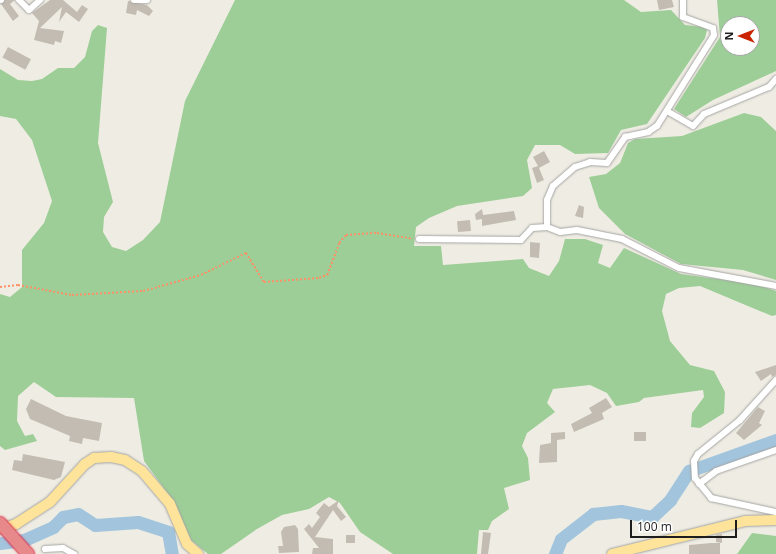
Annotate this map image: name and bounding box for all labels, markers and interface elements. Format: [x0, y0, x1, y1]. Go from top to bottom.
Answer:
north arrow [720, 16, 760, 56]
text: N [721, 32, 736, 40]
scale bar [632, 512, 739, 538]
text: 100 m [637, 518, 672, 535]

